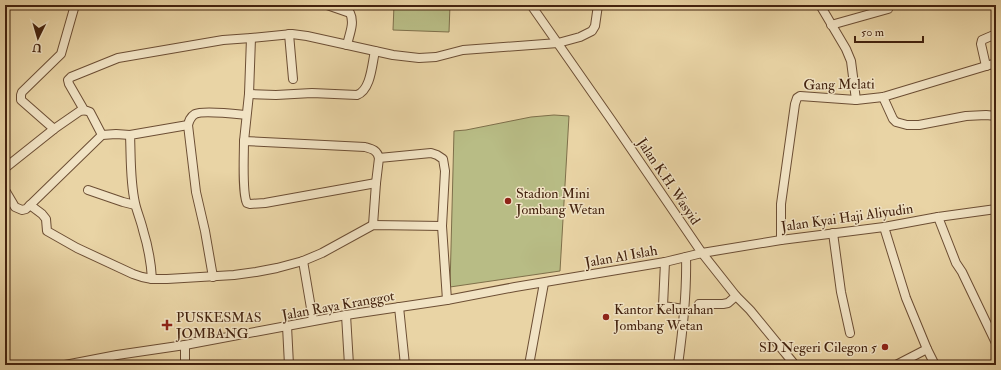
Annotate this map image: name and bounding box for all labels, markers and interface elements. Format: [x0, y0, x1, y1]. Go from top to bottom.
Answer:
north arrow [18, 18, 58, 58]
scale bar [855, 18, 923, 44]
text: 50 m [861, 25, 885, 40]
text: U [31, 41, 42, 54]
street label: Gang Melati [803, 75, 875, 94]
street label: Jalan K.H. Wasyid [632, 134, 704, 228]
place label: Stadion Mini Jombang Wetan [515, 185, 605, 218]
marker: Stadion Mini Jombang Wetan [503, 196, 513, 206]
street label: Jalan Kyai Haji Aliyudin [779, 200, 914, 236]
street label: Jalan Al Islah [583, 242, 659, 271]
street label: Jalan Raya Kranggot [279, 287, 396, 325]
place label: Kantor Kelurahan Jombang Wetan [613, 301, 714, 334]
place label: PUSKESMAS JOMBANG [175, 309, 262, 342]
marker: Kantor Kelurahan Jombang Wetan [601, 312, 611, 322]
marker: PUSKESMAS JOMBANG [161, 319, 173, 331]
place label: SD Negeri Cilegon 5 [759, 339, 878, 356]
marker: SD Negeri Cilegon 5 [880, 342, 890, 352]

